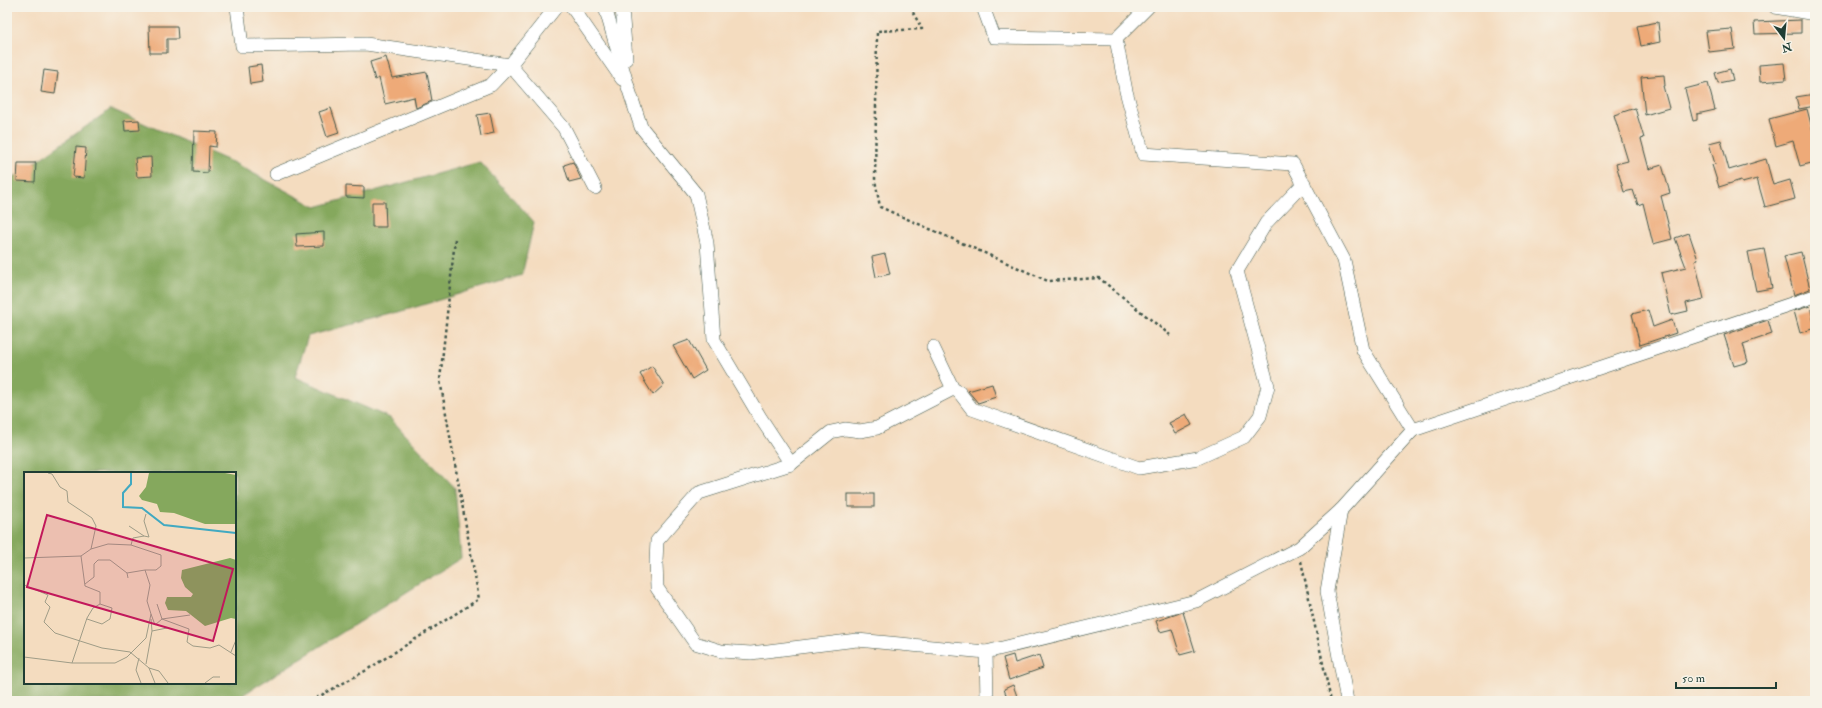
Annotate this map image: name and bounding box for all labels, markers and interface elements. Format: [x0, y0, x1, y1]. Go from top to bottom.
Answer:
north arrow [1764, 18, 1804, 58]
text: N [1779, 39, 1794, 55]
inset map [24, 472, 236, 684]
scale bar [1676, 664, 1776, 690]
text: 50 m [1682, 671, 1706, 686]

